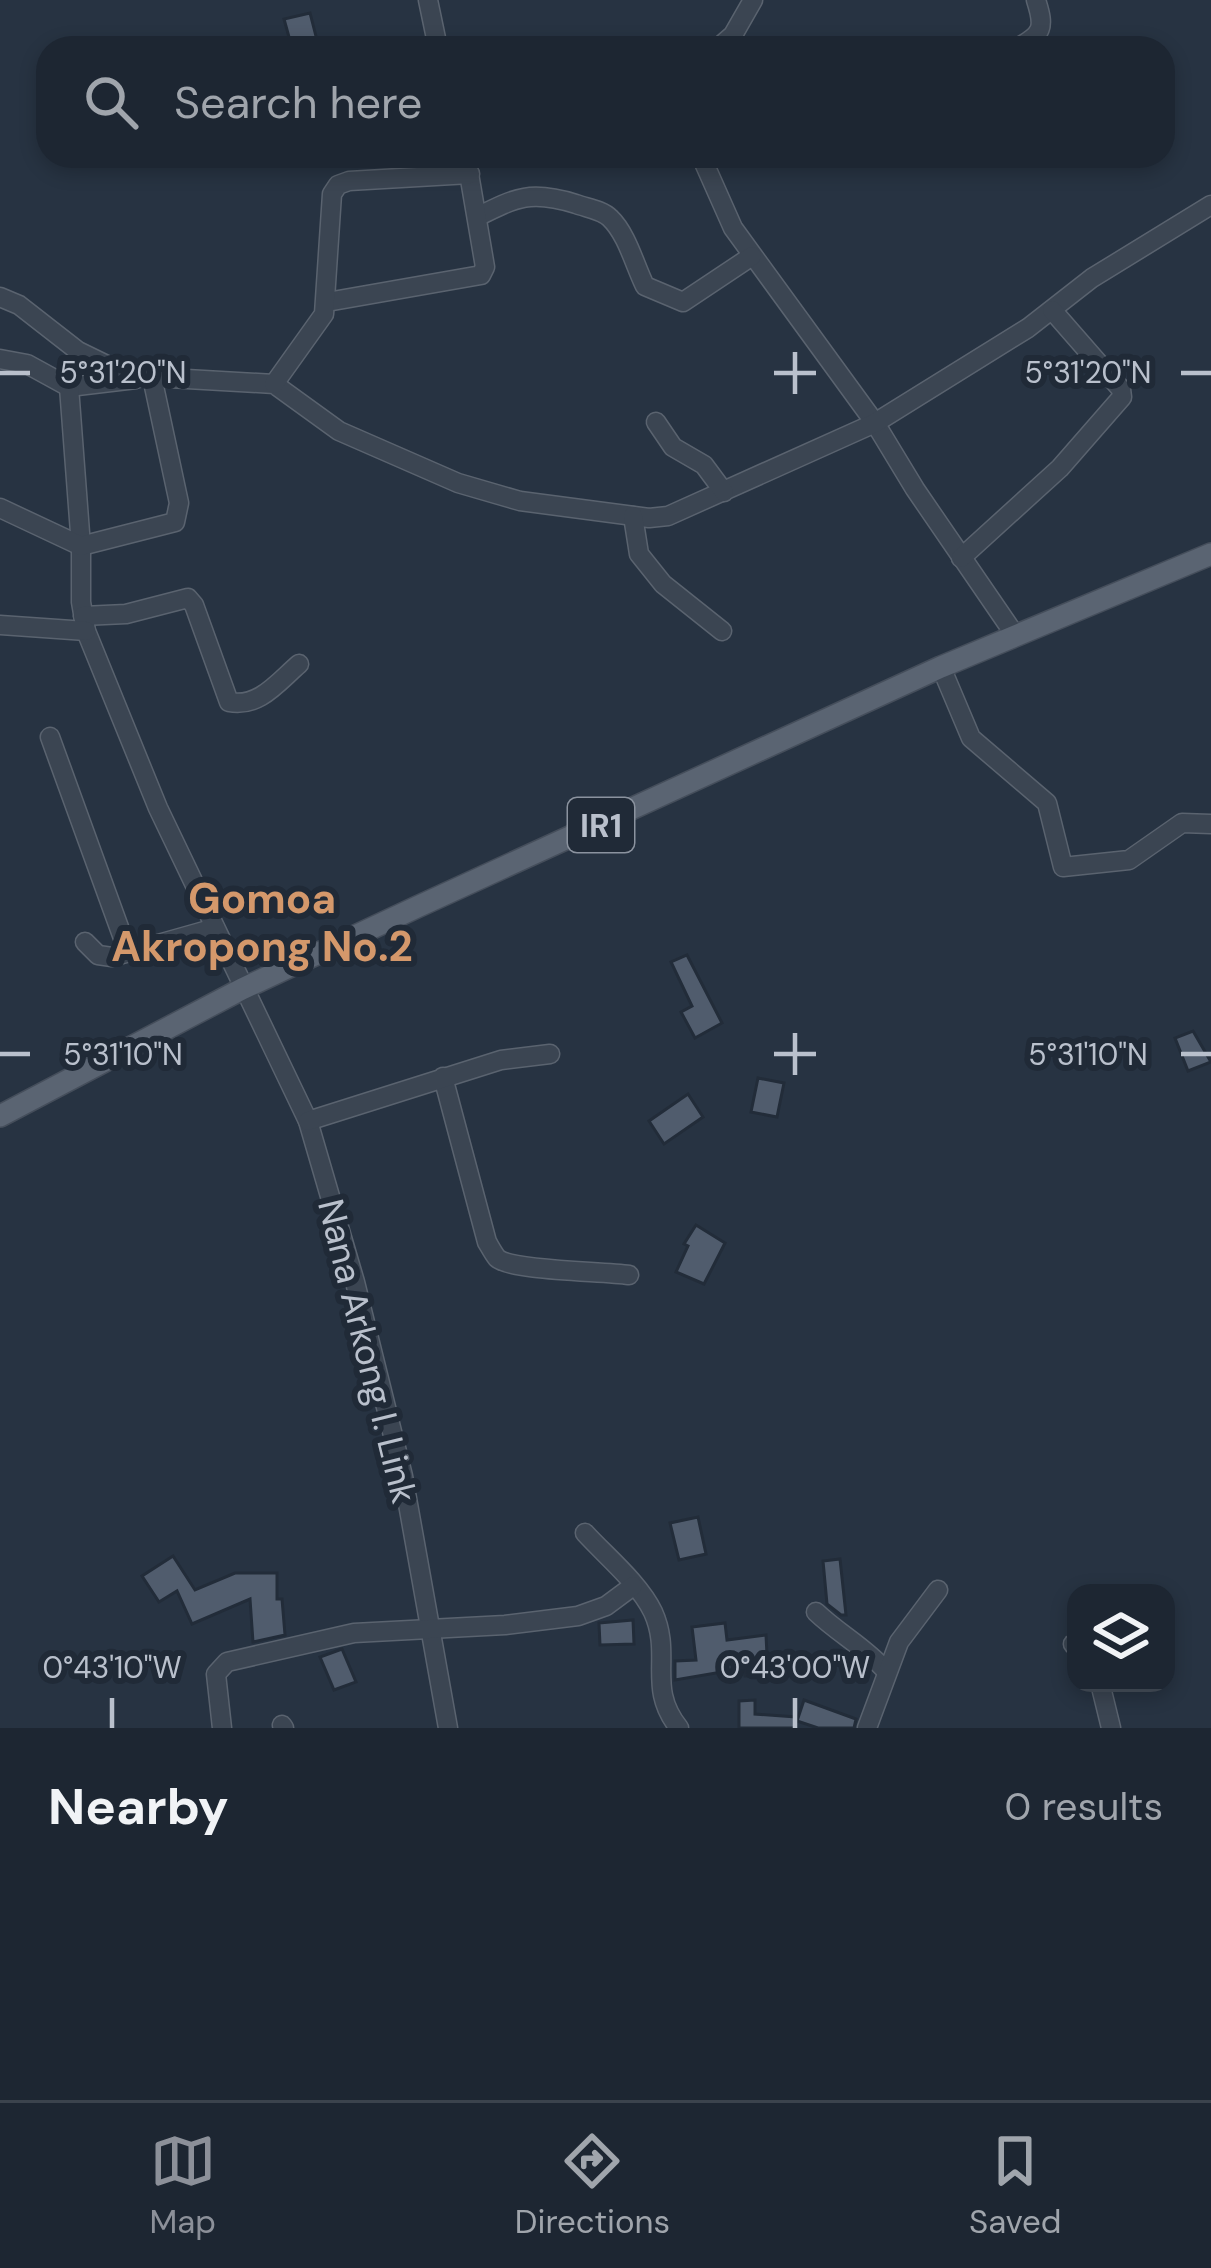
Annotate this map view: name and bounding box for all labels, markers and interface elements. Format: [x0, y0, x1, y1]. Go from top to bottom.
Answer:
search box [36, 36, 1175, 168]
icon: search [78, 69, 144, 135]
text: Search here [174, 73, 422, 132]
text: 5°31'20"N [60, 353, 186, 392]
text: 5°31'20"N [1025, 353, 1151, 392]
road number: IR1 [568, 798, 634, 852]
district label: Gomoa Akropong No.2 [111, 871, 413, 974]
text: 5°31'10"N [63, 1035, 183, 1074]
text: 5°31'10"N [1028, 1035, 1148, 1074]
street label: Nana Arkong I. Link [307, 1194, 428, 1508]
map controls [1067, 1584, 1175, 1692]
button: layers [1067, 1584, 1175, 1692]
text: 0°43'10"W [42, 1648, 182, 1687]
text: 0°43'00"W [720, 1648, 870, 1687]
text: Nearby [48, 1773, 229, 1840]
text: 0 results [1005, 1781, 1163, 1832]
tab: Map [149, 2128, 216, 2243]
tab: Directions [515, 2128, 670, 2243]
tab: Saved [969, 2128, 1062, 2243]

